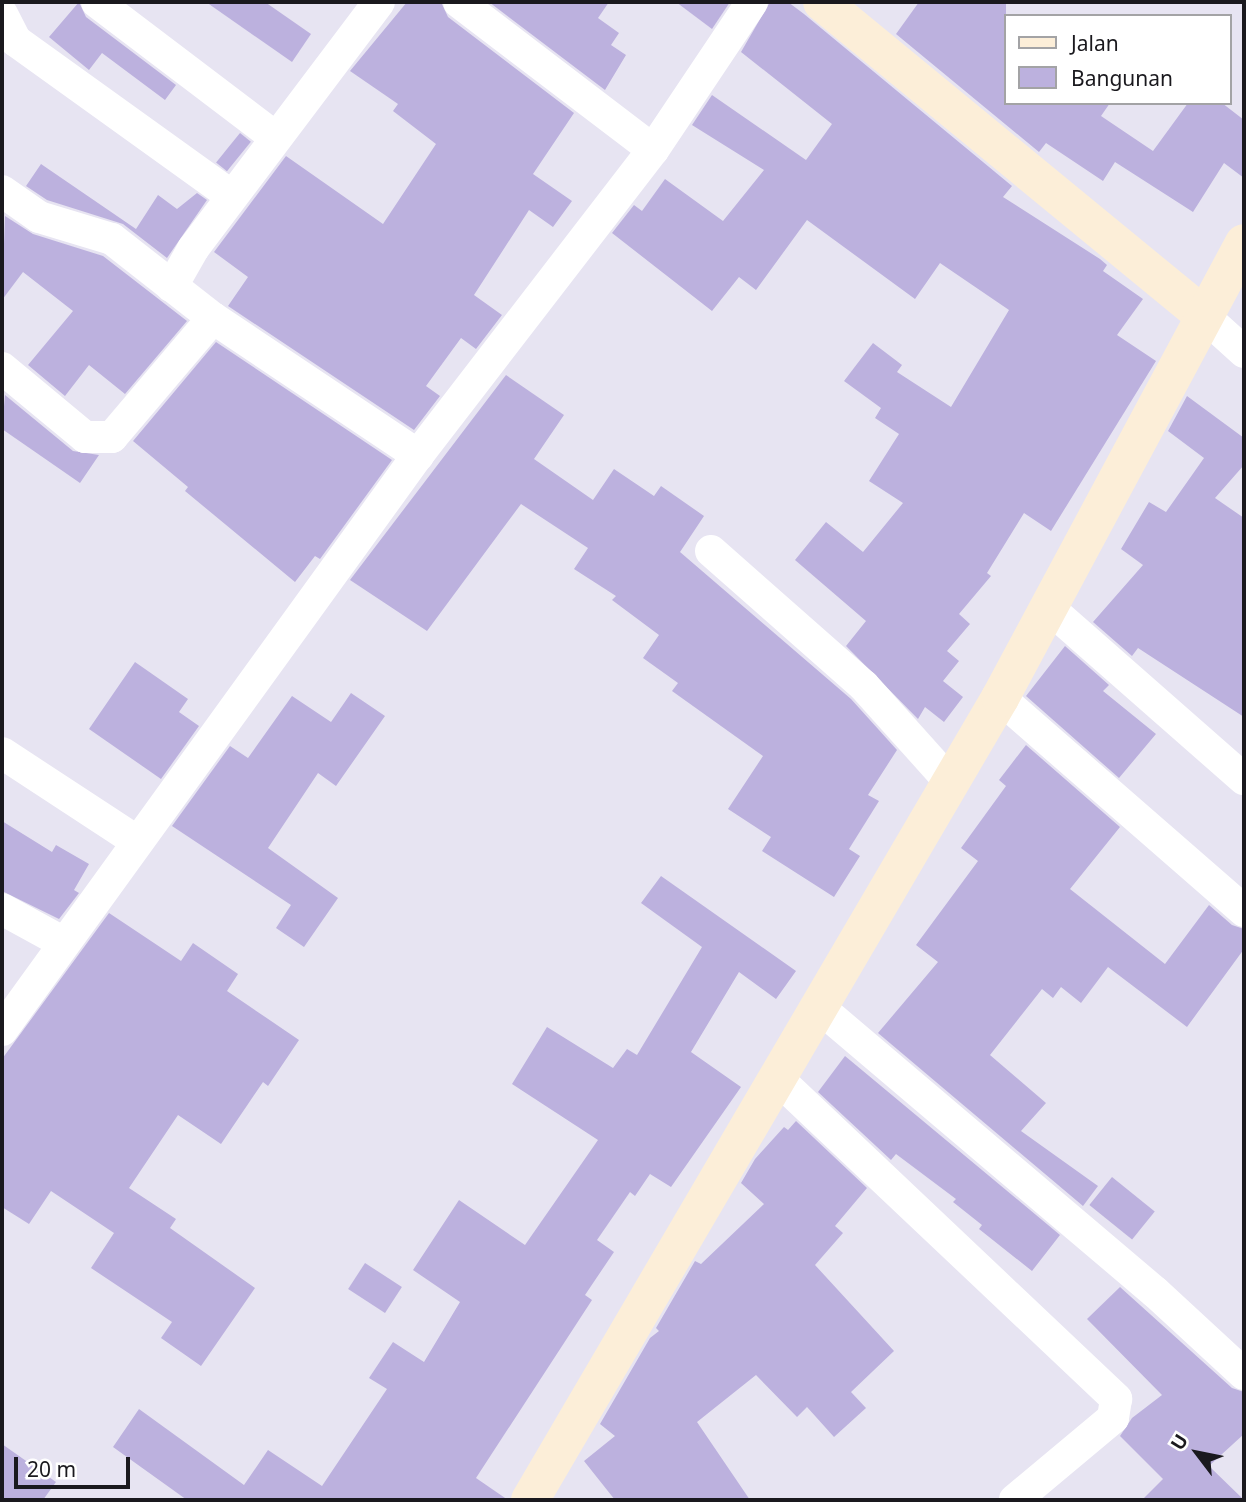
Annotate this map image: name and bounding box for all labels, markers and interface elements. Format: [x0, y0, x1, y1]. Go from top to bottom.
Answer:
legend [1004, 14, 1232, 105]
text: Jalan [1071, 29, 1119, 57]
text: Bangunan [1071, 64, 1173, 92]
north arrow [1162, 1418, 1232, 1488]
text: U [1164, 1429, 1194, 1455]
scale bar [18, 1442, 133, 1486]
text: 20 m [27, 1455, 76, 1483]

